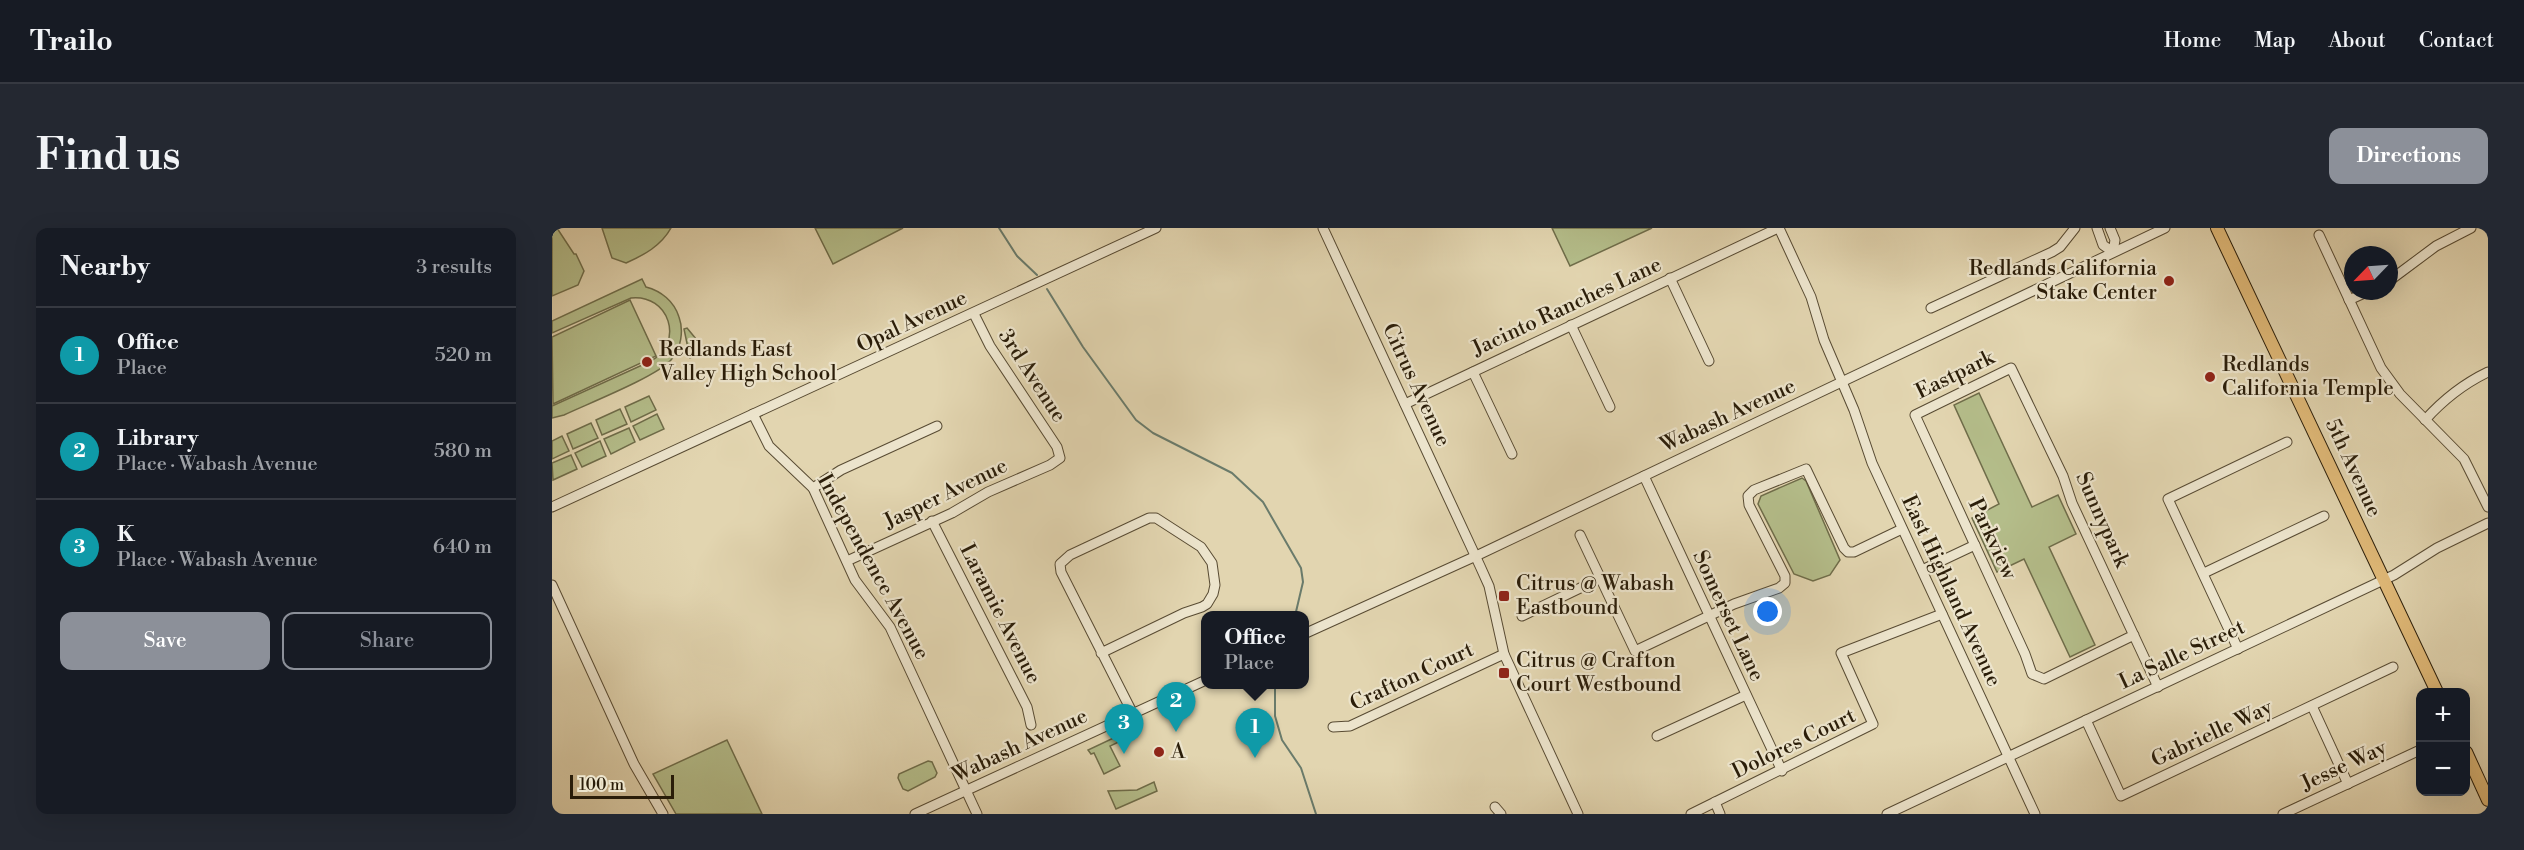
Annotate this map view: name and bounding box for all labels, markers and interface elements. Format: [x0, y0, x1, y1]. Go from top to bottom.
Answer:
text: Trailo [30, 24, 113, 59]
text: Home [2164, 28, 2221, 54]
text: Map [2254, 28, 2296, 54]
text: About [2329, 28, 2386, 54]
text: Contact [2419, 28, 2494, 54]
button: Directions [2329, 128, 2488, 184]
text: Find us [36, 130, 180, 183]
north arrow [2344, 246, 2398, 300]
text: Nearby [60, 251, 150, 283]
street label: Jacinto Ranches Lane [1467, 252, 1666, 363]
text: 3 results [416, 255, 492, 280]
place label: Redlands California Stake Center [1969, 256, 2157, 306]
marker: Redlands California Stake Center [2162, 274, 2176, 288]
street label: Opal Avenue [853, 285, 971, 359]
street label: Citrus Avenue [1376, 319, 1456, 451]
street label: 3rd Avenue [992, 324, 1072, 428]
text: Office [117, 329, 179, 356]
place label: Redlands East Valley High School [658, 337, 837, 387]
text: 1 [75, 343, 84, 368]
text: 520 m [435, 343, 492, 368]
street label: Eastpark [1911, 344, 2000, 405]
place label: Redlands California Temple [2222, 352, 2394, 402]
marker: Redlands East Valley High School [640, 355, 654, 369]
text: Place [117, 356, 167, 381]
marker: Redlands California Temple [2203, 370, 2217, 384]
street label: Wabash Avenue [1655, 373, 1800, 459]
street label: 5th Avenue [2319, 415, 2387, 521]
text: Library [117, 425, 199, 452]
text: 2 [73, 439, 86, 464]
text: 580 m [434, 439, 492, 464]
text: Place · Wabash Avenue [117, 452, 318, 477]
street label: Jasper Avenue [879, 453, 1012, 536]
street label: Sunnypark [2069, 468, 2135, 573]
street label: Independence Avenue [811, 470, 935, 664]
street label: East Highland Avenue [1895, 491, 2007, 691]
street label: Parkview [1962, 494, 2022, 584]
text: K [117, 521, 135, 548]
text: 3 [73, 535, 86, 560]
text: 640 m [433, 535, 492, 560]
street label: Laramie Avenue [954, 540, 1046, 688]
street label: Somerset Lane [1686, 547, 1770, 685]
text: Place · Wabash Avenue [117, 548, 318, 573]
place label: Citrus @ Wabash Eastbound [1516, 571, 1675, 621]
marker: Citrus @ Wabash Eastbound [1497, 589, 1511, 603]
your location [1753, 597, 1782, 626]
popup [1201, 611, 1309, 689]
button: Save [60, 612, 270, 670]
button: Share [282, 612, 492, 670]
street label: La Salle Street [2115, 614, 2250, 696]
text: Office [1224, 624, 1286, 651]
street label: Crafton Court [1346, 637, 1479, 717]
place label: Citrus @ Crafton Court Westbound [1516, 648, 1681, 698]
text: Place [1224, 651, 1274, 676]
marker: Citrus @ Crafton Court Westbound [1497, 666, 1511, 680]
pin: 2 [1156, 682, 1196, 732]
map controls [2416, 688, 2470, 796]
button: + [2416, 688, 2470, 742]
street label: Gabrielle Way [2147, 694, 2277, 773]
street label: Wabash Avenue [947, 703, 1092, 789]
street label: Dolores Court [1728, 703, 1861, 785]
pin: 3 [1104, 704, 1144, 754]
pin: 1 [1236, 708, 1274, 758]
street label: Jesse Way [2296, 735, 2392, 797]
place label: A [1170, 739, 1186, 765]
button: − [2416, 742, 2470, 796]
marker: A [1152, 745, 1166, 759]
scale bar [570, 772, 674, 800]
text: 100 m [579, 775, 624, 795]

